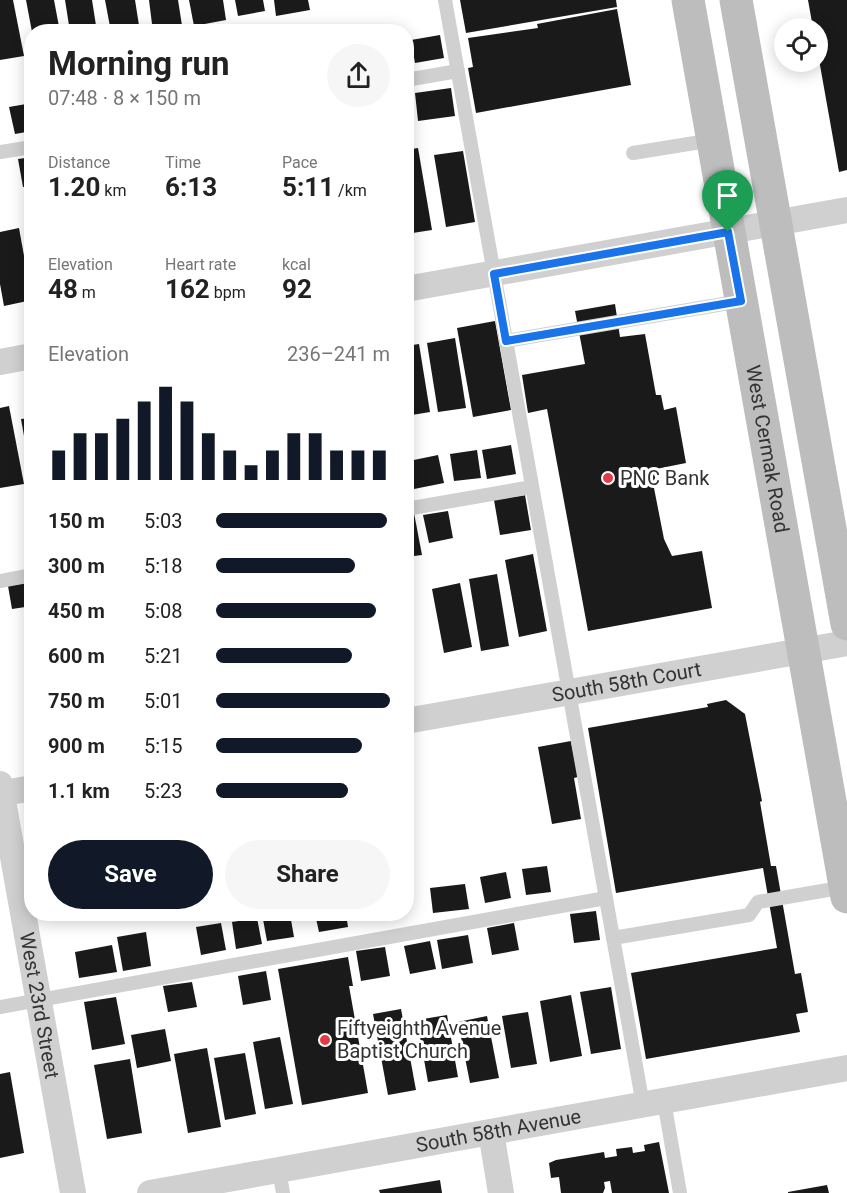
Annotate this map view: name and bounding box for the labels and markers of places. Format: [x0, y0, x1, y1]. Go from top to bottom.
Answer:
pin [702, 170, 753, 232]
place label: PNC Bank [620, 466, 710, 490]
marker: PNC Bank [601, 471, 615, 485]
place label: Fiftyeighth Avenue Baptist Church [337, 1016, 501, 1063]
marker: Fiftyeighth Avenue Baptist Church [318, 1033, 332, 1047]

